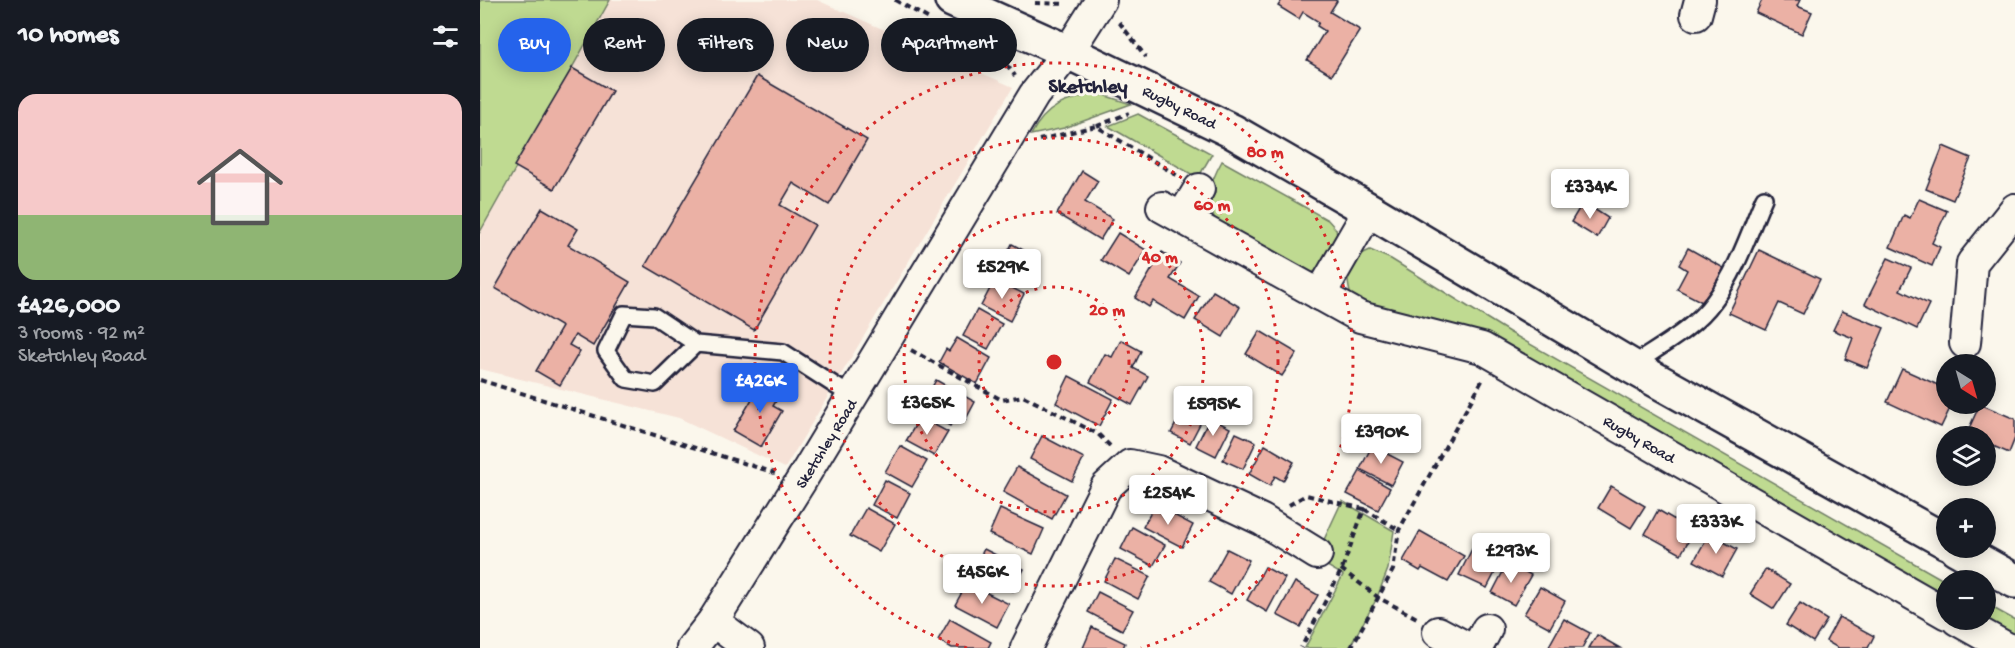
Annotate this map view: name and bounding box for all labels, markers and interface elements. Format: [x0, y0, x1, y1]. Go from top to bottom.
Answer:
chip: Buy [498, 18, 571, 72]
chip: Rent [583, 18, 665, 72]
chip: Filters [677, 18, 774, 72]
chip: New [786, 18, 869, 72]
chip: Apartment [881, 18, 1017, 72]
icon: filters [429, 20, 462, 53]
text: 10 homes [18, 21, 118, 52]
district label: Sketchley [1049, 77, 1128, 100]
street label: Rugby Road [1138, 83, 1220, 136]
icon: home [186, 133, 294, 241]
text: 80 m [1246, 143, 1284, 164]
pin: £334K [1548, 169, 1632, 220]
text: £334K [1565, 177, 1615, 200]
text: 60 m [1194, 196, 1230, 217]
text: 40 m [1141, 248, 1178, 269]
pin: £529K [960, 249, 1044, 300]
text: £529K [977, 257, 1027, 280]
text: £426,000 [18, 292, 120, 323]
text: 20 m [1089, 301, 1125, 322]
text: 3 rooms · 92 m² [18, 323, 145, 346]
text: Sketchley Road [18, 346, 145, 369]
centre of rings [1044, 352, 1064, 372]
north arrow [1936, 354, 1996, 414]
map controls [1936, 354, 1996, 630]
pin: £426K [718, 363, 802, 414]
text: £426K [735, 371, 785, 394]
pin: £365K [885, 385, 969, 436]
pin: £595K [1171, 386, 1255, 437]
text: £365K [902, 393, 952, 416]
text: £595K [1188, 394, 1238, 417]
street label: Sketchley Road [793, 395, 864, 493]
street label: Rugby Road [1599, 413, 1679, 470]
pin: £390K [1339, 414, 1423, 465]
text: £390K [1355, 422, 1407, 445]
button: layers [1936, 426, 1996, 486]
pin: £254K [1126, 475, 1210, 526]
text: £254K [1143, 483, 1193, 506]
button: + [1936, 498, 1996, 558]
pin: £333K [1674, 504, 1758, 555]
text: £333K [1690, 512, 1742, 535]
pin: £293K [1469, 533, 1553, 584]
text: £293K [1486, 541, 1536, 564]
pin: £456K [940, 554, 1024, 605]
text: £456K [957, 562, 1007, 585]
button: − [1936, 570, 1996, 630]

